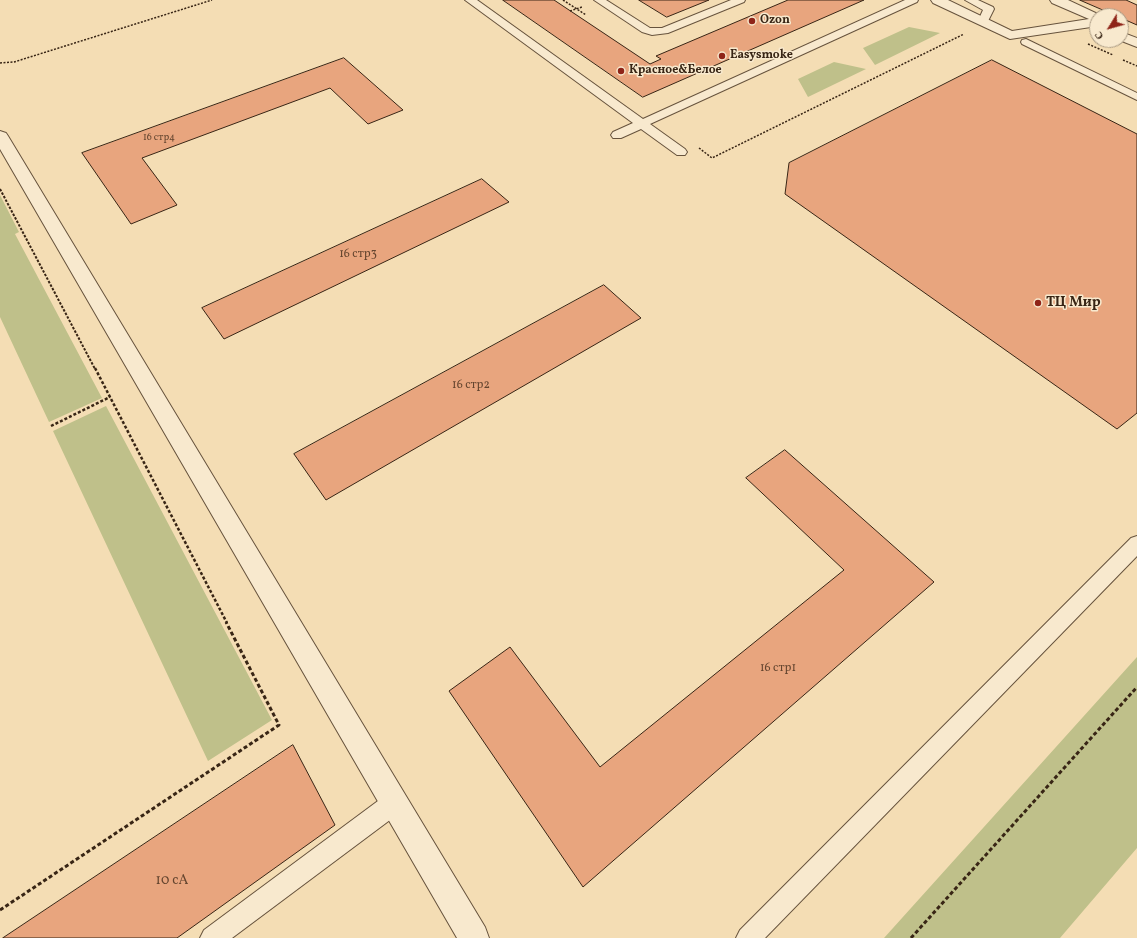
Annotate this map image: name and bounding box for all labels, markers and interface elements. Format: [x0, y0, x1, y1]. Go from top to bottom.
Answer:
north arrow [1089, 8, 1129, 48]
place label: Ozon [760, 14, 790, 28]
marker: Ozon [747, 16, 757, 26]
text: С [1092, 28, 1108, 42]
place label: Easysmoke [730, 49, 793, 63]
marker: Easysmoke [717, 51, 727, 61]
place label: Красное&Белое [629, 64, 722, 78]
marker: Красное&Белое [616, 66, 626, 76]
house number: 16 стр4 [143, 132, 175, 144]
house number: 16 стр3 [339, 248, 377, 262]
place label: ТЦ Мир [1046, 295, 1100, 311]
marker: ТЦ Мир [1033, 298, 1043, 308]
house number: 16 стр2 [452, 379, 490, 393]
house number: 16 стр1 [760, 662, 796, 676]
house number: 10 сА [156, 873, 188, 889]

